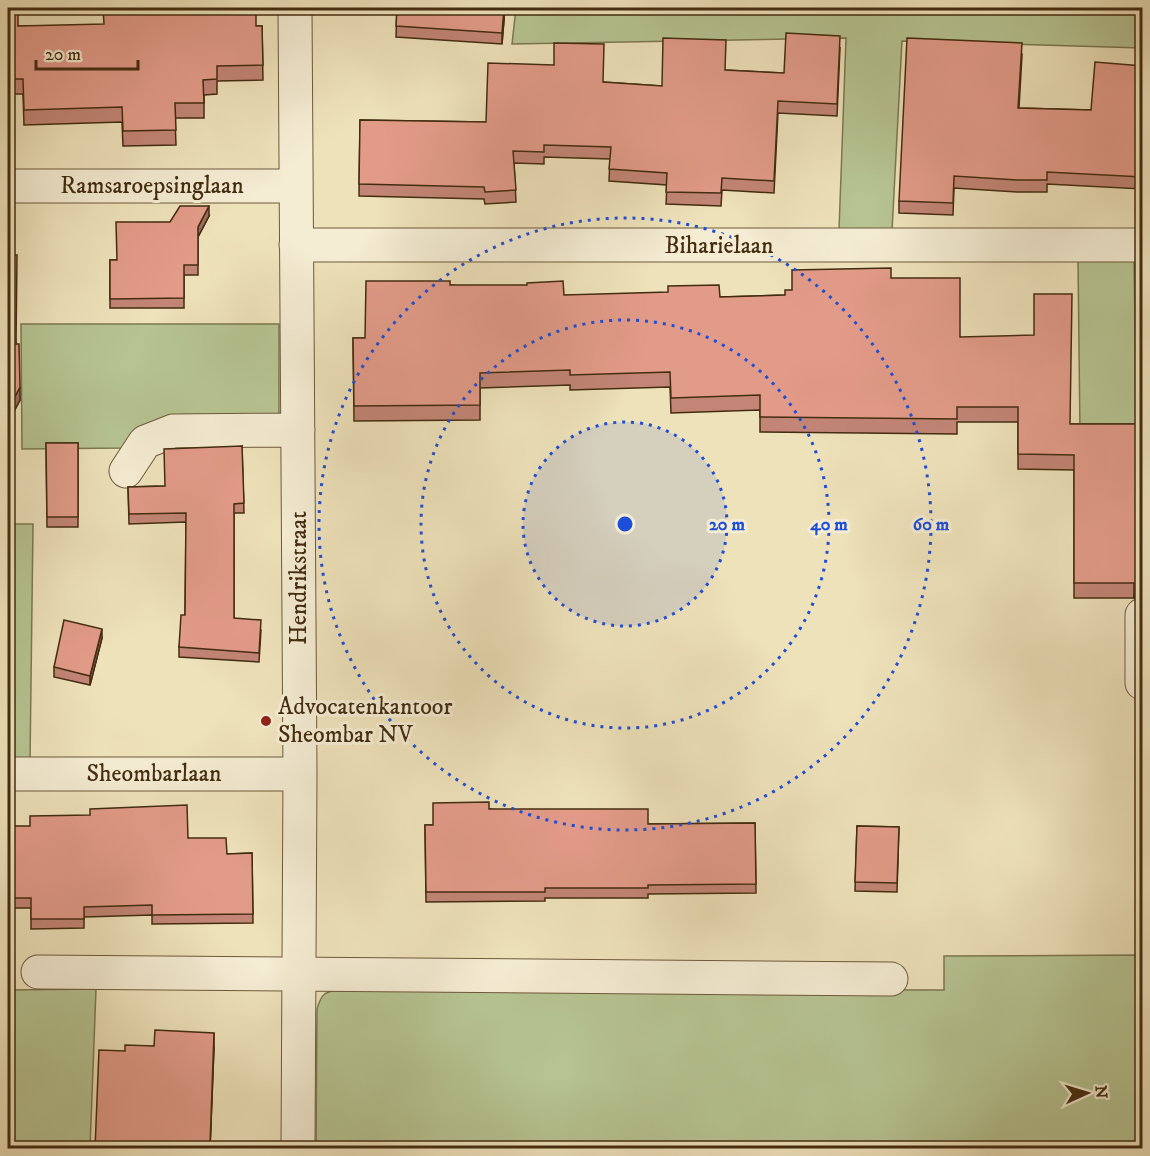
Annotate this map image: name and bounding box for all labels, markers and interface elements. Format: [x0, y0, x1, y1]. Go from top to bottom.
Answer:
scale bar [36, 33, 138, 71]
text: 20 m [45, 44, 81, 66]
street label: Ramsaroepsinglaan [60, 171, 244, 201]
street label: Biharielaan [664, 231, 774, 261]
street label: Hendrikstraat [284, 511, 314, 645]
centre of rings [615, 514, 635, 534]
text: 20 m [709, 514, 745, 536]
text: 40 m [809, 514, 848, 536]
text: 60 m [913, 514, 950, 536]
place label: Advocatenkantoor Sheombar NV [278, 692, 452, 750]
marker: Advocatenkantoor Sheombar NV [259, 714, 273, 728]
street label: Sheombarlaan [86, 759, 222, 789]
north arrow [1057, 1063, 1117, 1123]
text: N [1091, 1085, 1111, 1099]

